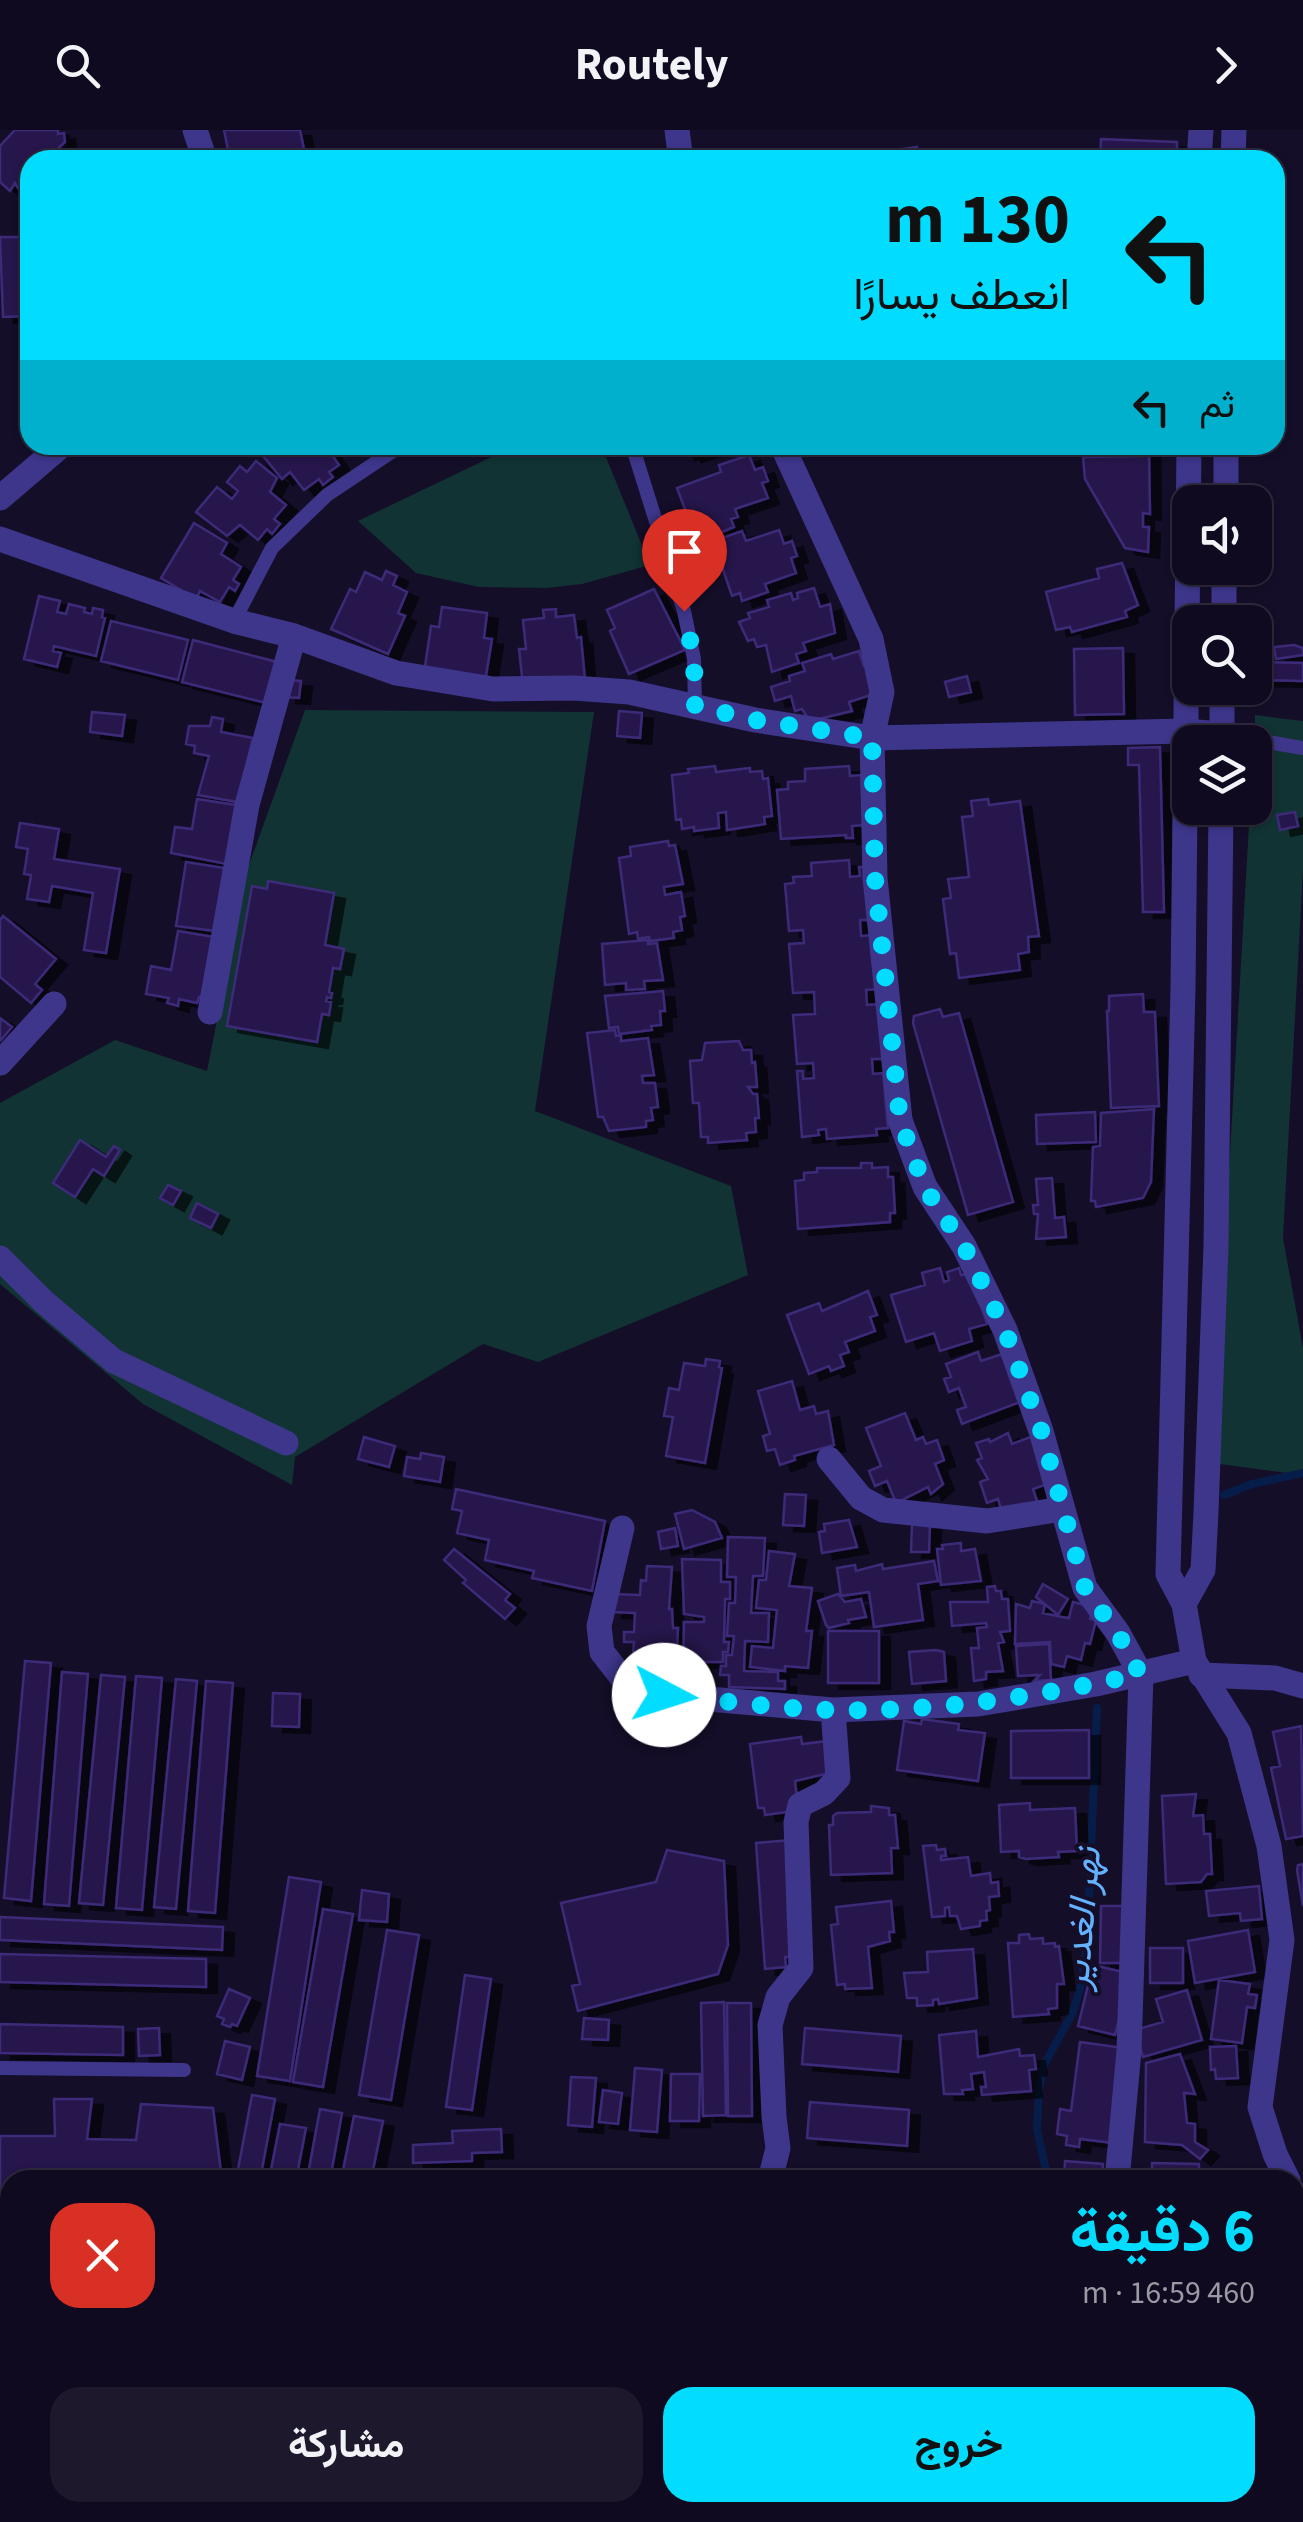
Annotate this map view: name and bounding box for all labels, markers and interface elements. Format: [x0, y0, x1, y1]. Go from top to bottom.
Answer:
text: Routely [575, 33, 728, 97]
icon: search [50, 38, 105, 93]
icon: forward [1198, 38, 1253, 93]
text: 130 m [885, 170, 1070, 270]
icon: left [1105, 190, 1235, 320]
text: انعطف يسارًا [853, 263, 1070, 327]
text: ثم [1199, 378, 1235, 432]
icon: left [1124, 380, 1179, 435]
map controls [1172, 485, 1272, 825]
button: sound [1172, 485, 1272, 585]
pin [642, 509, 727, 612]
icon: arrive [657, 524, 712, 579]
button: search [1172, 605, 1272, 705]
button: layers [1172, 725, 1272, 825]
position arrow [612, 1643, 716, 1747]
water label: نهر الغدير [1049, 1843, 1115, 1993]
text: 6 دقيقة [1070, 2190, 1255, 2275]
button: close [50, 2203, 155, 2308]
text: 460 m · 16:59 [1082, 2270, 1255, 2316]
button: مشاركة [50, 2387, 643, 2502]
button: خروج [663, 2387, 1255, 2502]

